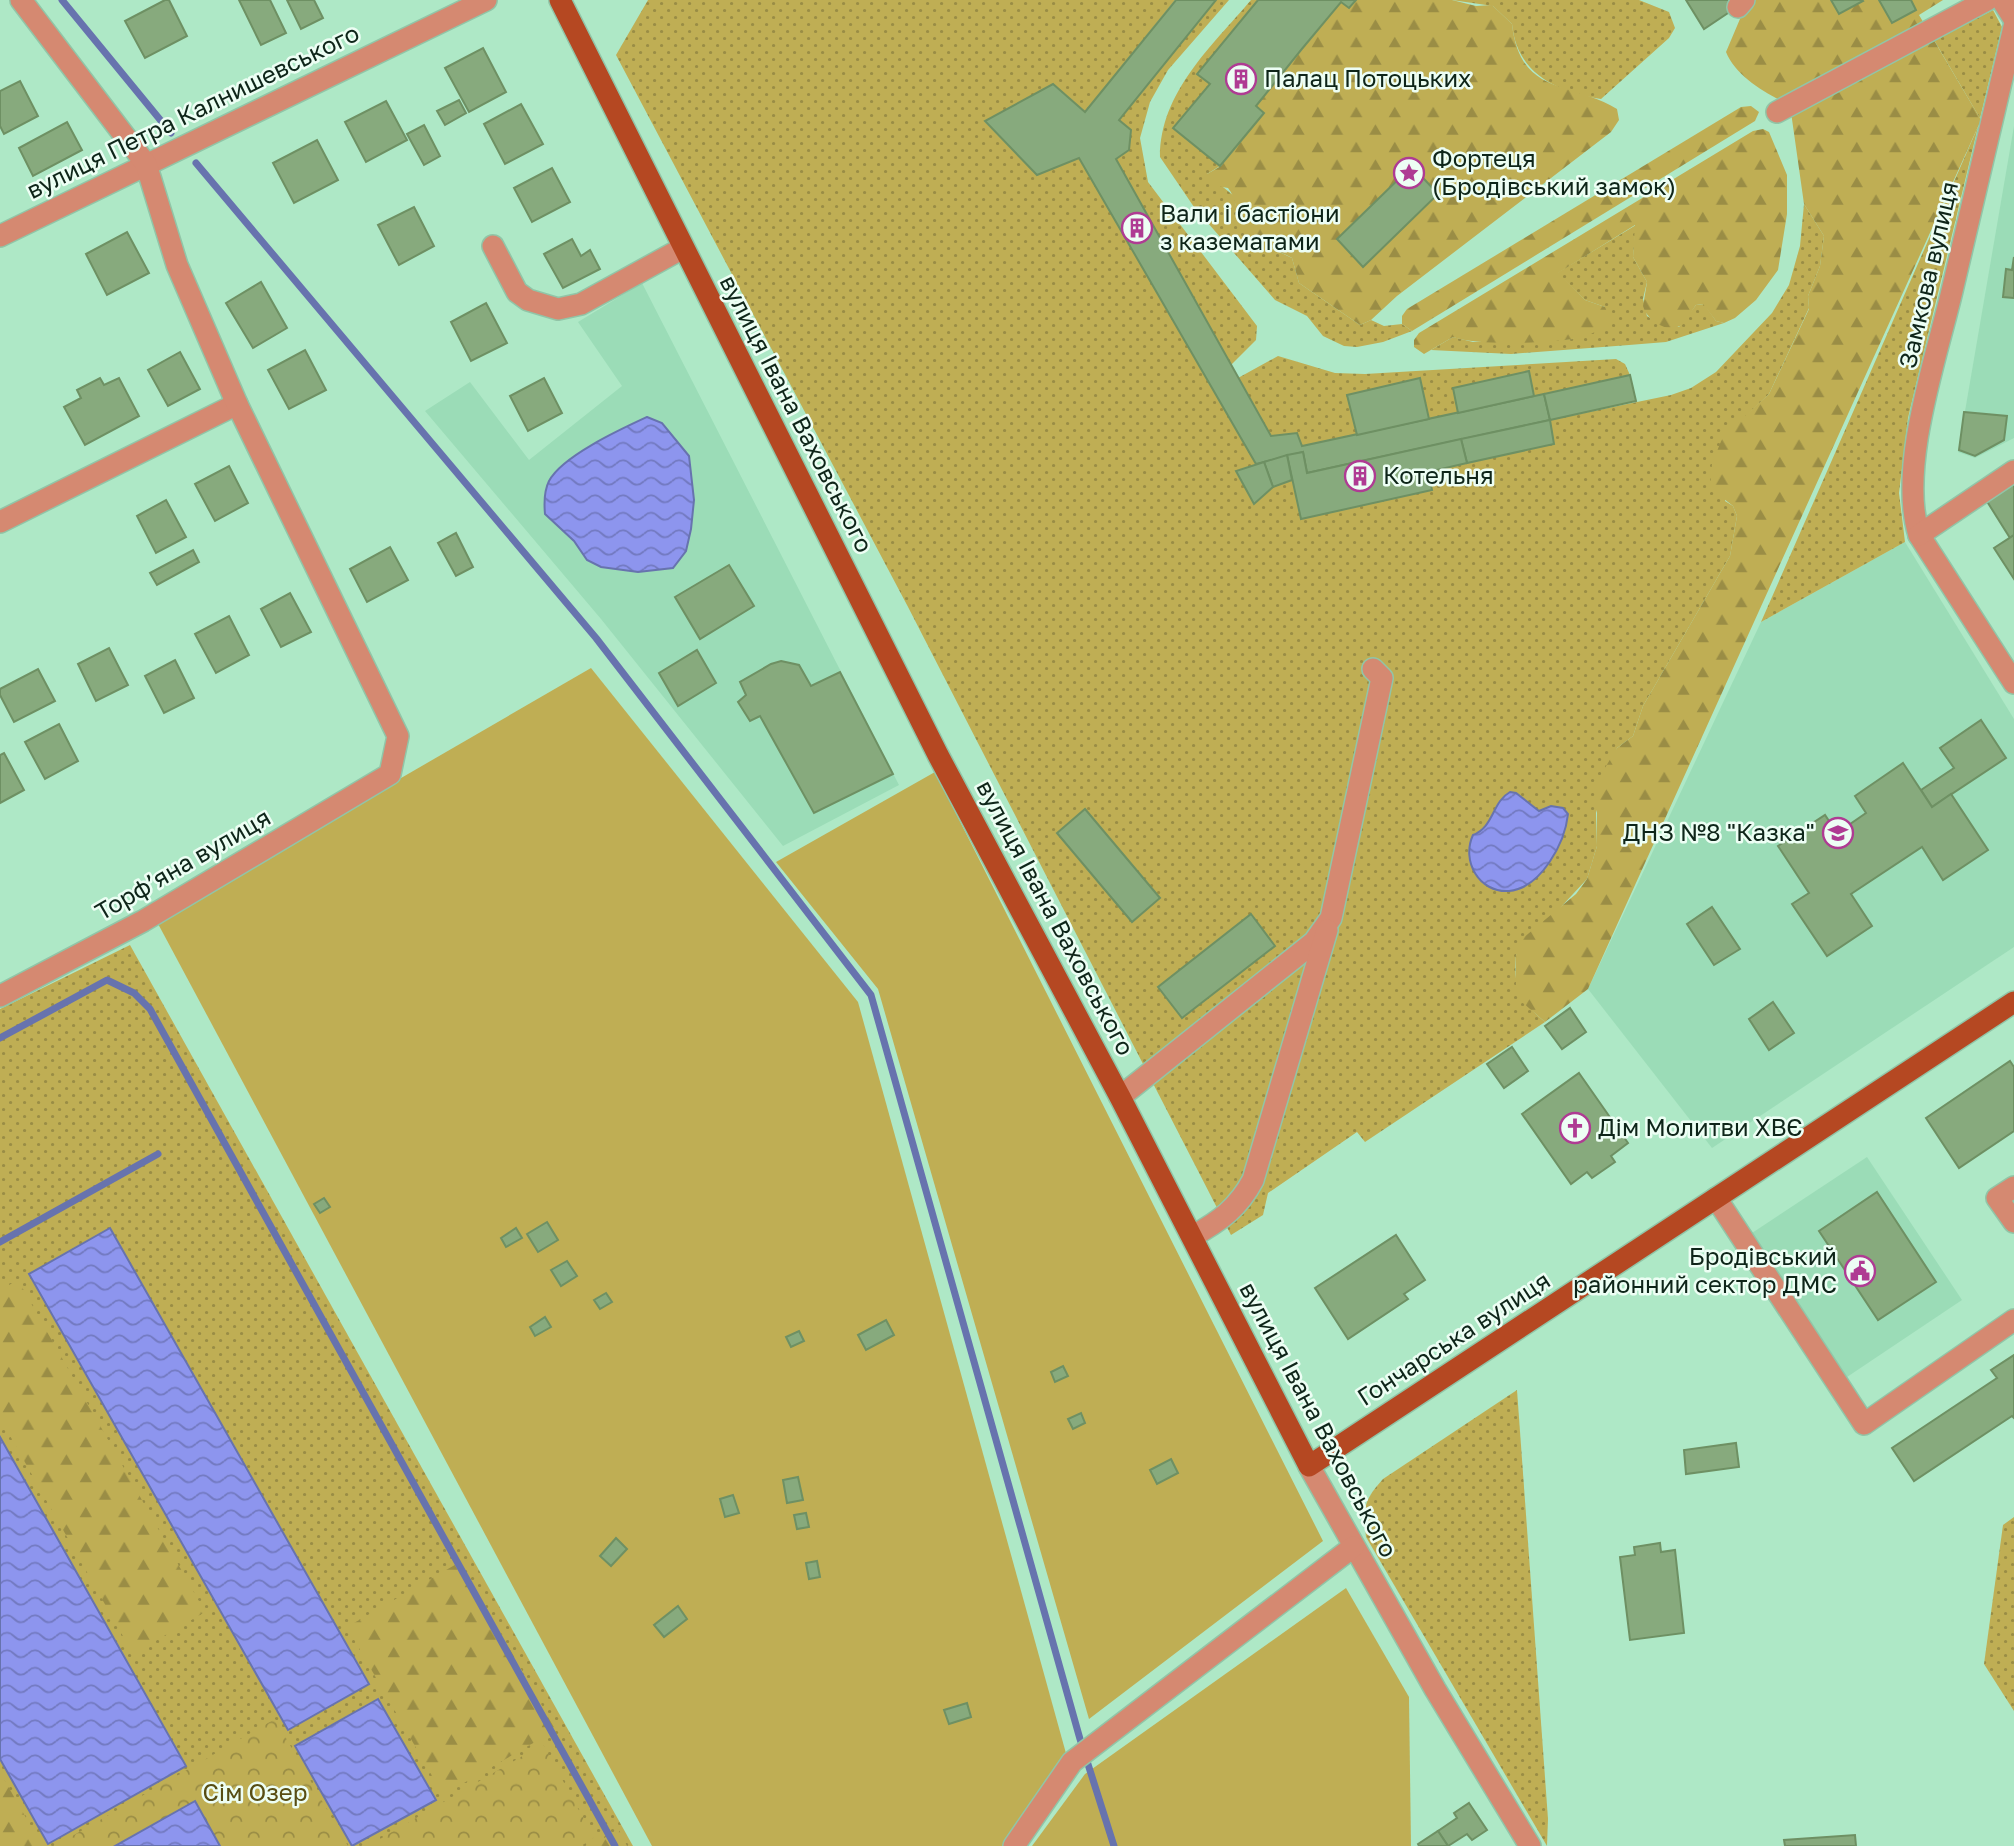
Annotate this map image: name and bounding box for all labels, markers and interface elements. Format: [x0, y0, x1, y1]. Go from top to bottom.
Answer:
street label: вулиця Петра Калнишевського [21, 17, 363, 204]
building icon: Палац Потоцьких [1224, 62, 1258, 96]
place label: Палац Потоцьких [1264, 63, 1471, 92]
place label: Фортеця (Бродівський замок) [1432, 143, 1676, 200]
place icon: Фортеця (Бродівський замок) [1392, 156, 1426, 190]
street label: Замкова вулиця [1892, 179, 1963, 371]
place label: Вали і бастіони з казематами [1160, 198, 1340, 255]
building icon: Вали і бастіони з казематами [1120, 211, 1154, 245]
street label: вулиця Івана Ваховського [715, 270, 880, 557]
building icon: Котельня [1343, 459, 1377, 493]
place label: Котельня [1383, 460, 1494, 489]
street label: вулиця Івана Ваховського [971, 775, 1141, 1060]
street label: Торфʼяна вулиця [89, 802, 275, 926]
school or university icon: ДНЗ №8 "Казка" [1821, 816, 1855, 850]
place label: ДНЗ №8 "Казка" [1623, 817, 1815, 846]
church icon: Дім Молитви ХВЄ [1558, 1111, 1592, 1145]
place label: Дім Молитви ХВЄ [1598, 1112, 1803, 1141]
place label: Бродівський районний сектор ДМС [1573, 1241, 1837, 1298]
public building icon: Бродівський районний сектор ДМС [1843, 1254, 1877, 1288]
street label: Гончарська вулиця [1351, 1265, 1555, 1411]
street label: вулиця Івана Ваховського [1234, 1277, 1404, 1562]
park label: Сім Озер [202, 1777, 308, 1806]

